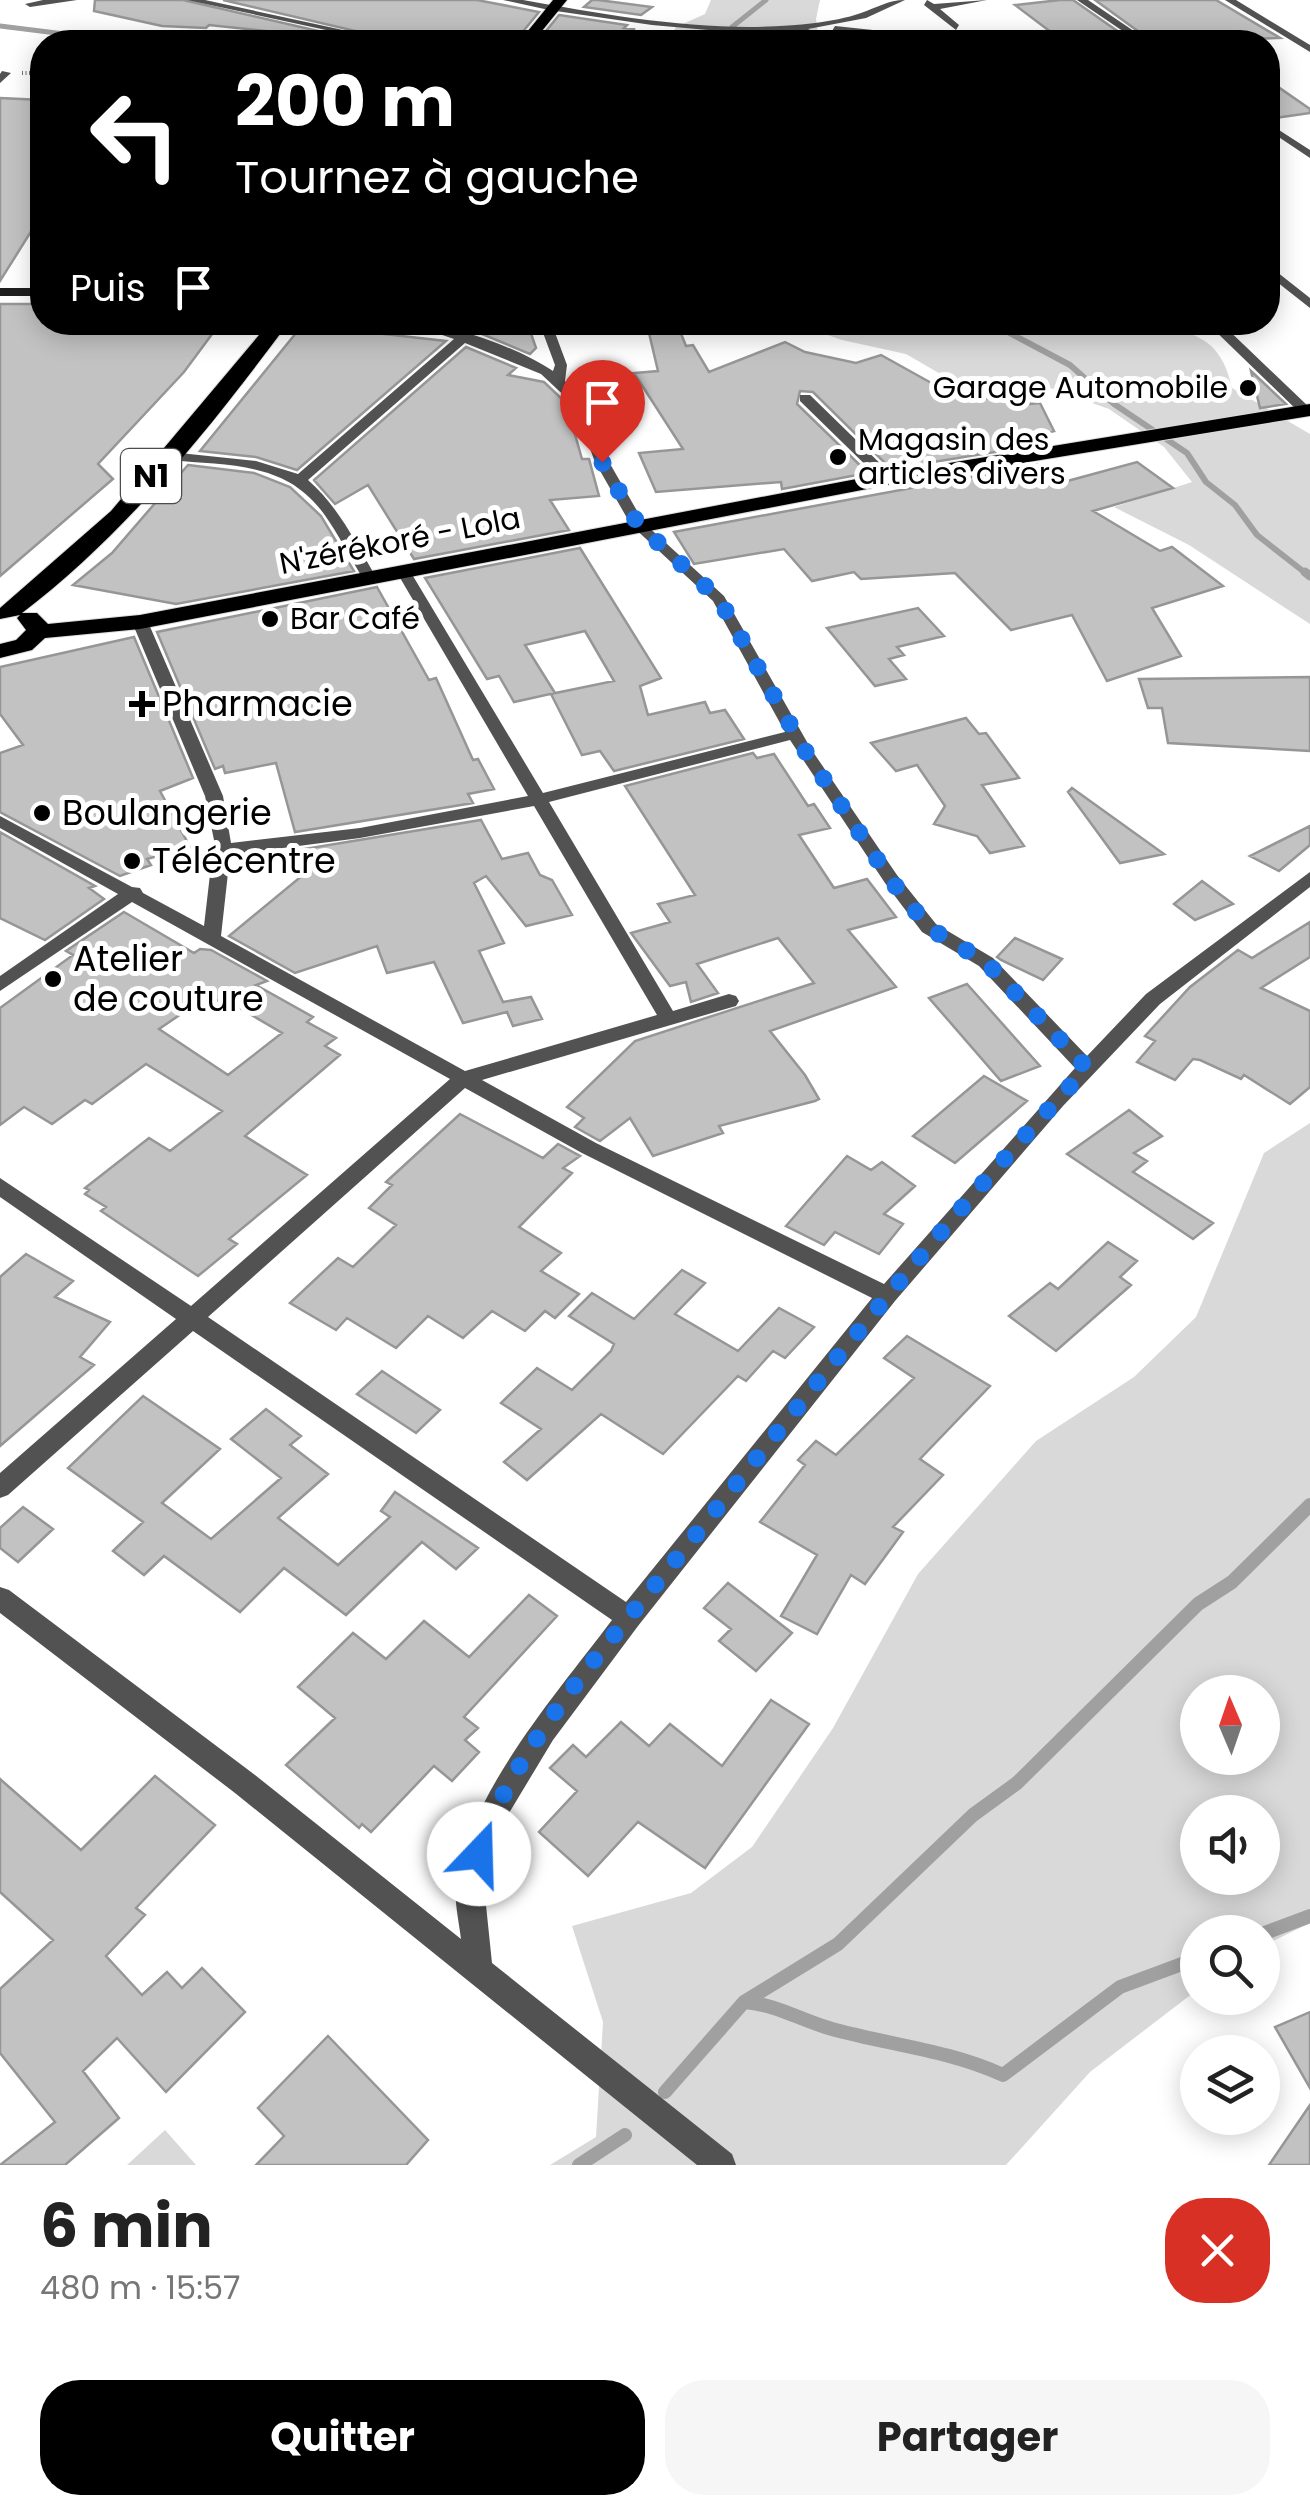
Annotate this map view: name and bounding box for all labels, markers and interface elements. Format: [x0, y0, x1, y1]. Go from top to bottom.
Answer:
text: 200 m [235, 52, 455, 151]
icon: left [70, 70, 200, 200]
text: Tournez à gauche [235, 146, 639, 209]
icon: arrive [166, 260, 221, 315]
text: Puis [70, 261, 146, 314]
pin [560, 360, 645, 463]
place label: Garage Automobile [933, 366, 1228, 409]
icon: arrive [575, 375, 630, 430]
marker: Garage Automobile [1237, 377, 1259, 399]
place label: Magasin des articles divers [858, 418, 1066, 495]
marker: Magasin des articles divers [827, 446, 849, 468]
road number: N1 [121, 449, 181, 503]
street label: N'zérékoré - Lola [276, 496, 524, 585]
place label: Bar Café [290, 597, 420, 640]
marker: Bar Café [259, 608, 281, 630]
place label: Pharmacie [162, 679, 353, 728]
marker: Pharmacie [131, 693, 153, 715]
place label: Boulangerie [62, 788, 272, 837]
marker: Boulangerie [31, 802, 53, 824]
place label: Télécentre [152, 836, 336, 885]
marker: Télécentre [121, 850, 143, 872]
place label: Atelier de couture [73, 934, 264, 1023]
marker: Atelier de couture [42, 968, 64, 990]
north arrow [1180, 1675, 1280, 1775]
map controls [1180, 1675, 1280, 2135]
button: sound [1180, 1795, 1280, 1895]
position arrow [427, 1802, 531, 1906]
button: search [1180, 1915, 1280, 2015]
button: layers [1180, 2035, 1280, 2135]
text: 6 min [40, 2184, 213, 2268]
button: close [1165, 2198, 1270, 2303]
text: 480 m · 15:57 [40, 2265, 241, 2310]
button: Quitter [40, 2380, 645, 2495]
button: Partager [665, 2380, 1270, 2495]

